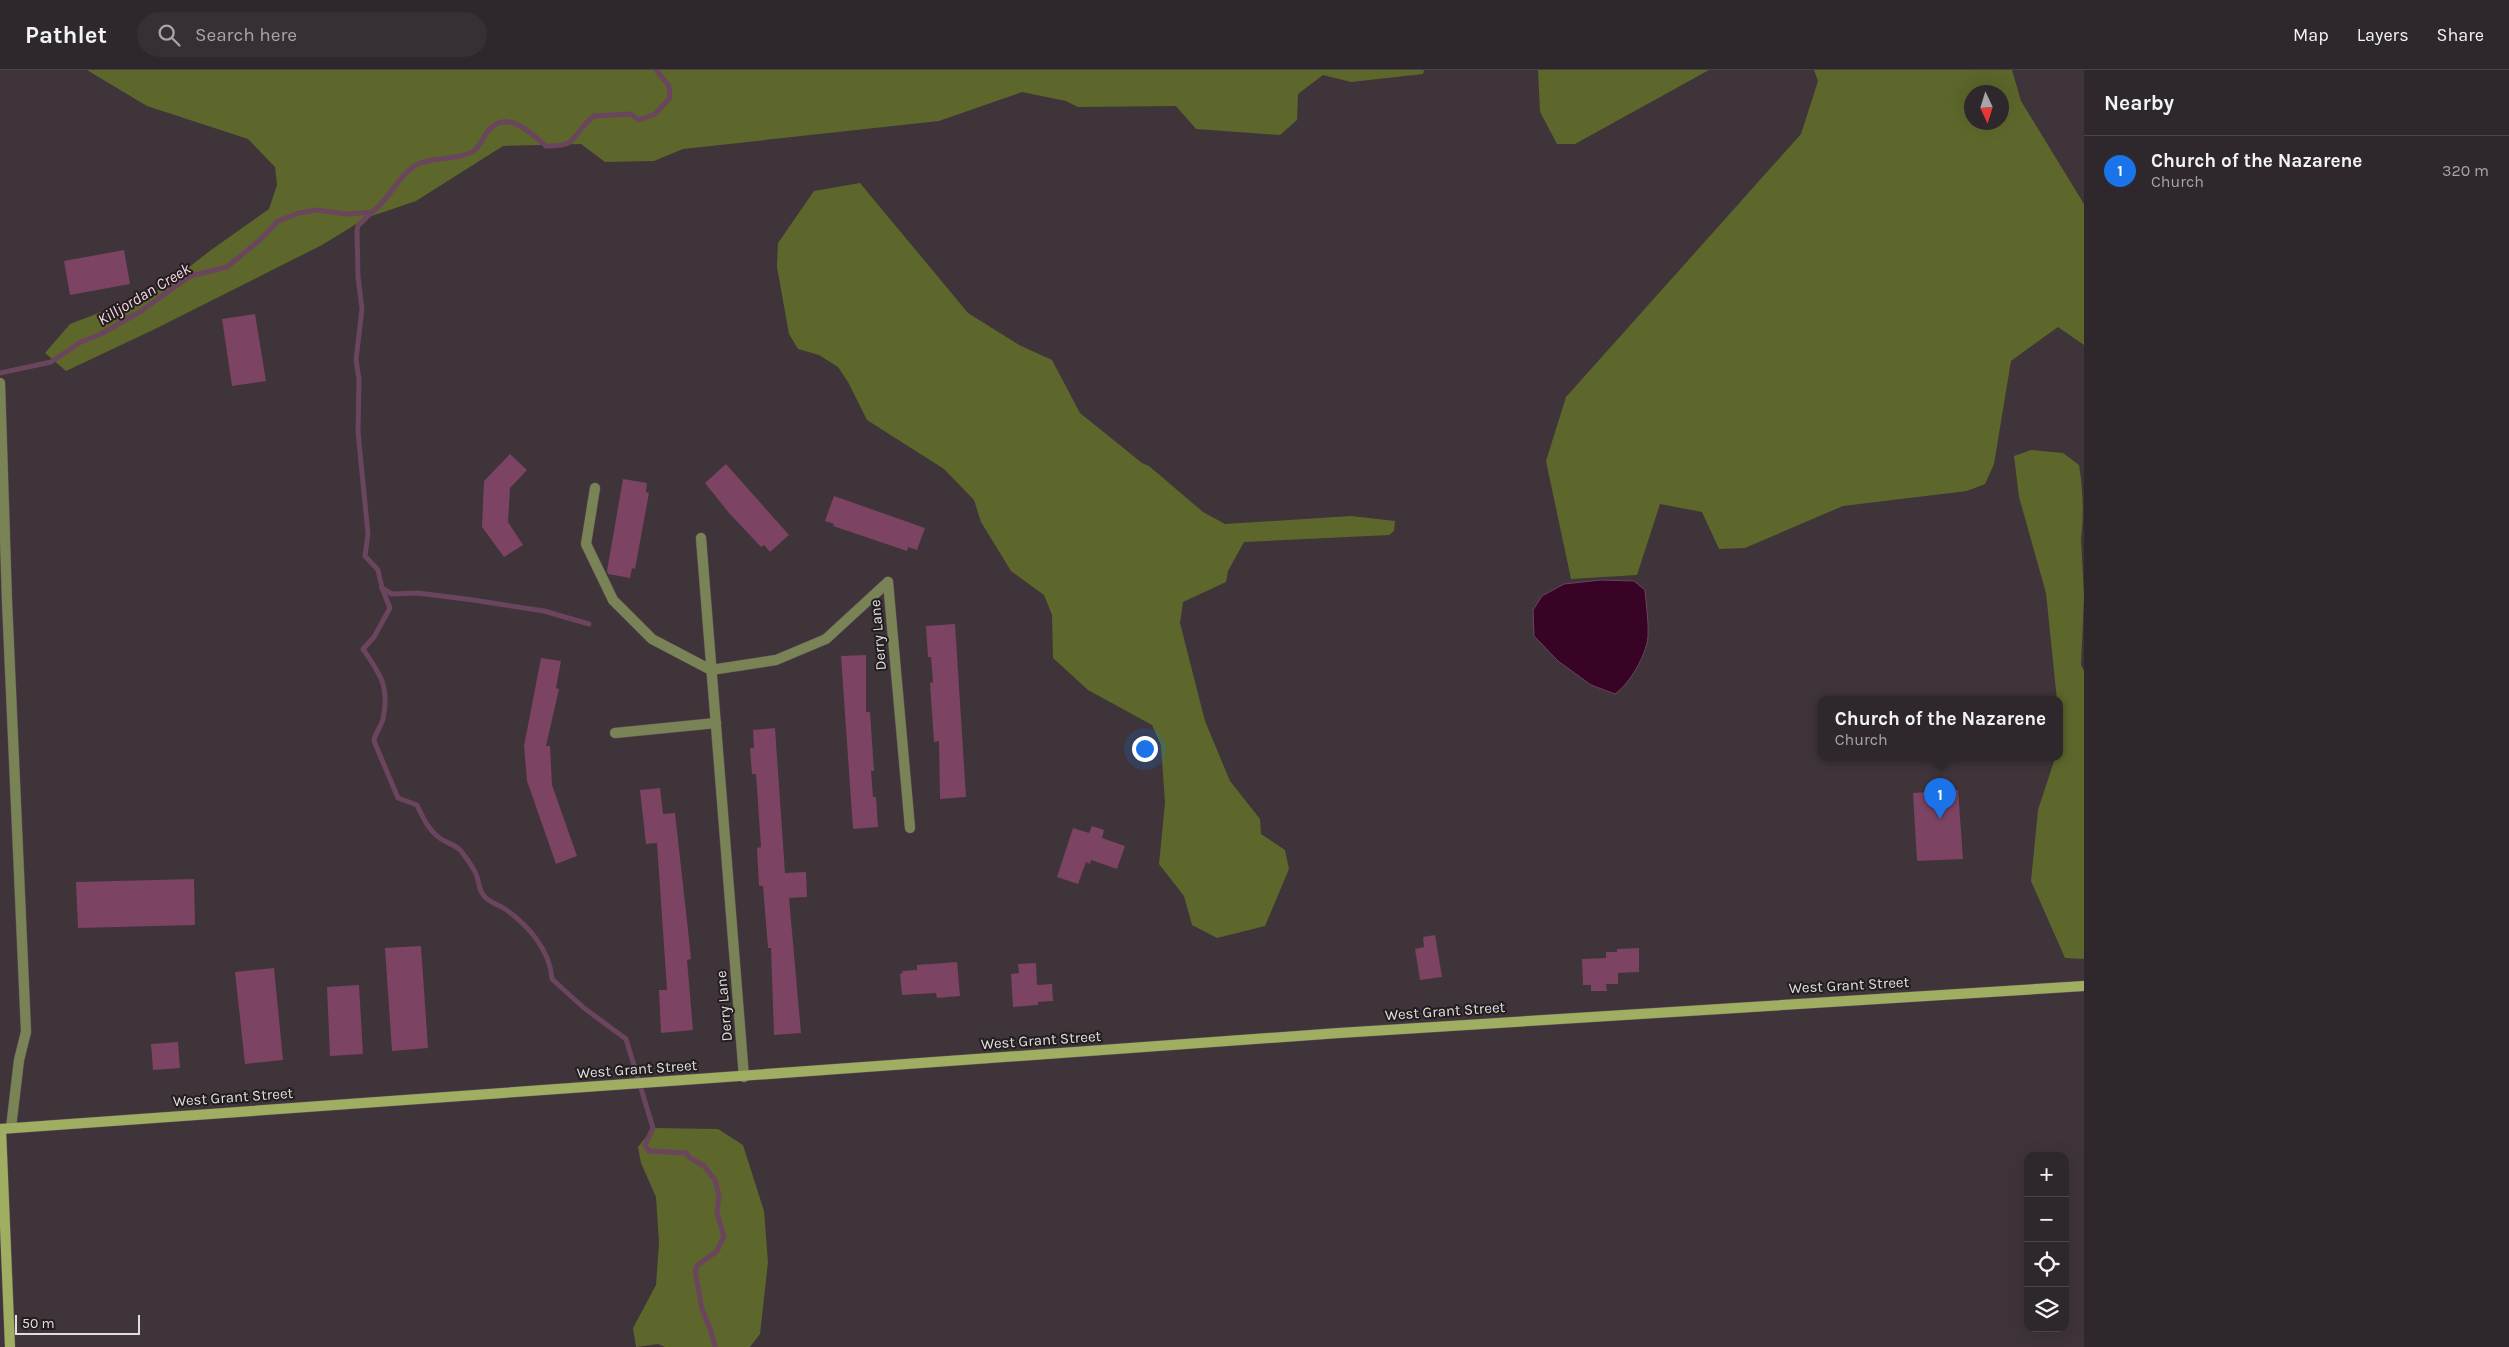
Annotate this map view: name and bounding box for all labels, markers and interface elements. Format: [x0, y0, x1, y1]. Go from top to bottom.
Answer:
search box [137, 12, 487, 57]
text: Pathlet [25, 21, 107, 49]
icon: search [155, 21, 183, 49]
text: Search here [195, 24, 297, 46]
text: Map [2293, 24, 2329, 46]
text: Layers [2357, 24, 2409, 46]
text: Share [2437, 24, 2484, 46]
north arrow [1964, 85, 2009, 130]
text: Nearby [2104, 91, 2174, 115]
text: Church of the Nazarene [2151, 150, 2362, 172]
text: 1 [2117, 161, 2123, 180]
text: 320 m [2442, 161, 2489, 180]
text: Church [2151, 172, 2204, 191]
water label: Killjordan Creek [94, 258, 195, 329]
street label: Derry Lane [866, 599, 890, 671]
popup [1818, 696, 2063, 761]
text: Church of the Nazarene [1835, 708, 2046, 730]
text: Church [1835, 730, 1888, 749]
your location [1132, 736, 1158, 762]
pin: 1 [1924, 778, 1956, 819]
street label: Derry Lane [712, 970, 736, 1042]
street label: West Grant Street [1788, 973, 1910, 997]
street label: West Grant Street [1384, 998, 1506, 1024]
street label: West Grant Street [980, 1027, 1102, 1053]
street label: West Grant Street [576, 1056, 698, 1082]
street label: West Grant Street [172, 1084, 294, 1110]
map controls [2024, 1152, 2069, 1332]
button: + [2024, 1152, 2069, 1197]
button: − [2024, 1197, 2069, 1242]
button: locate [2024, 1242, 2069, 1287]
button: layers [2024, 1287, 2069, 1332]
scale bar [15, 1312, 140, 1335]
text: 50 m [22, 1315, 55, 1332]

